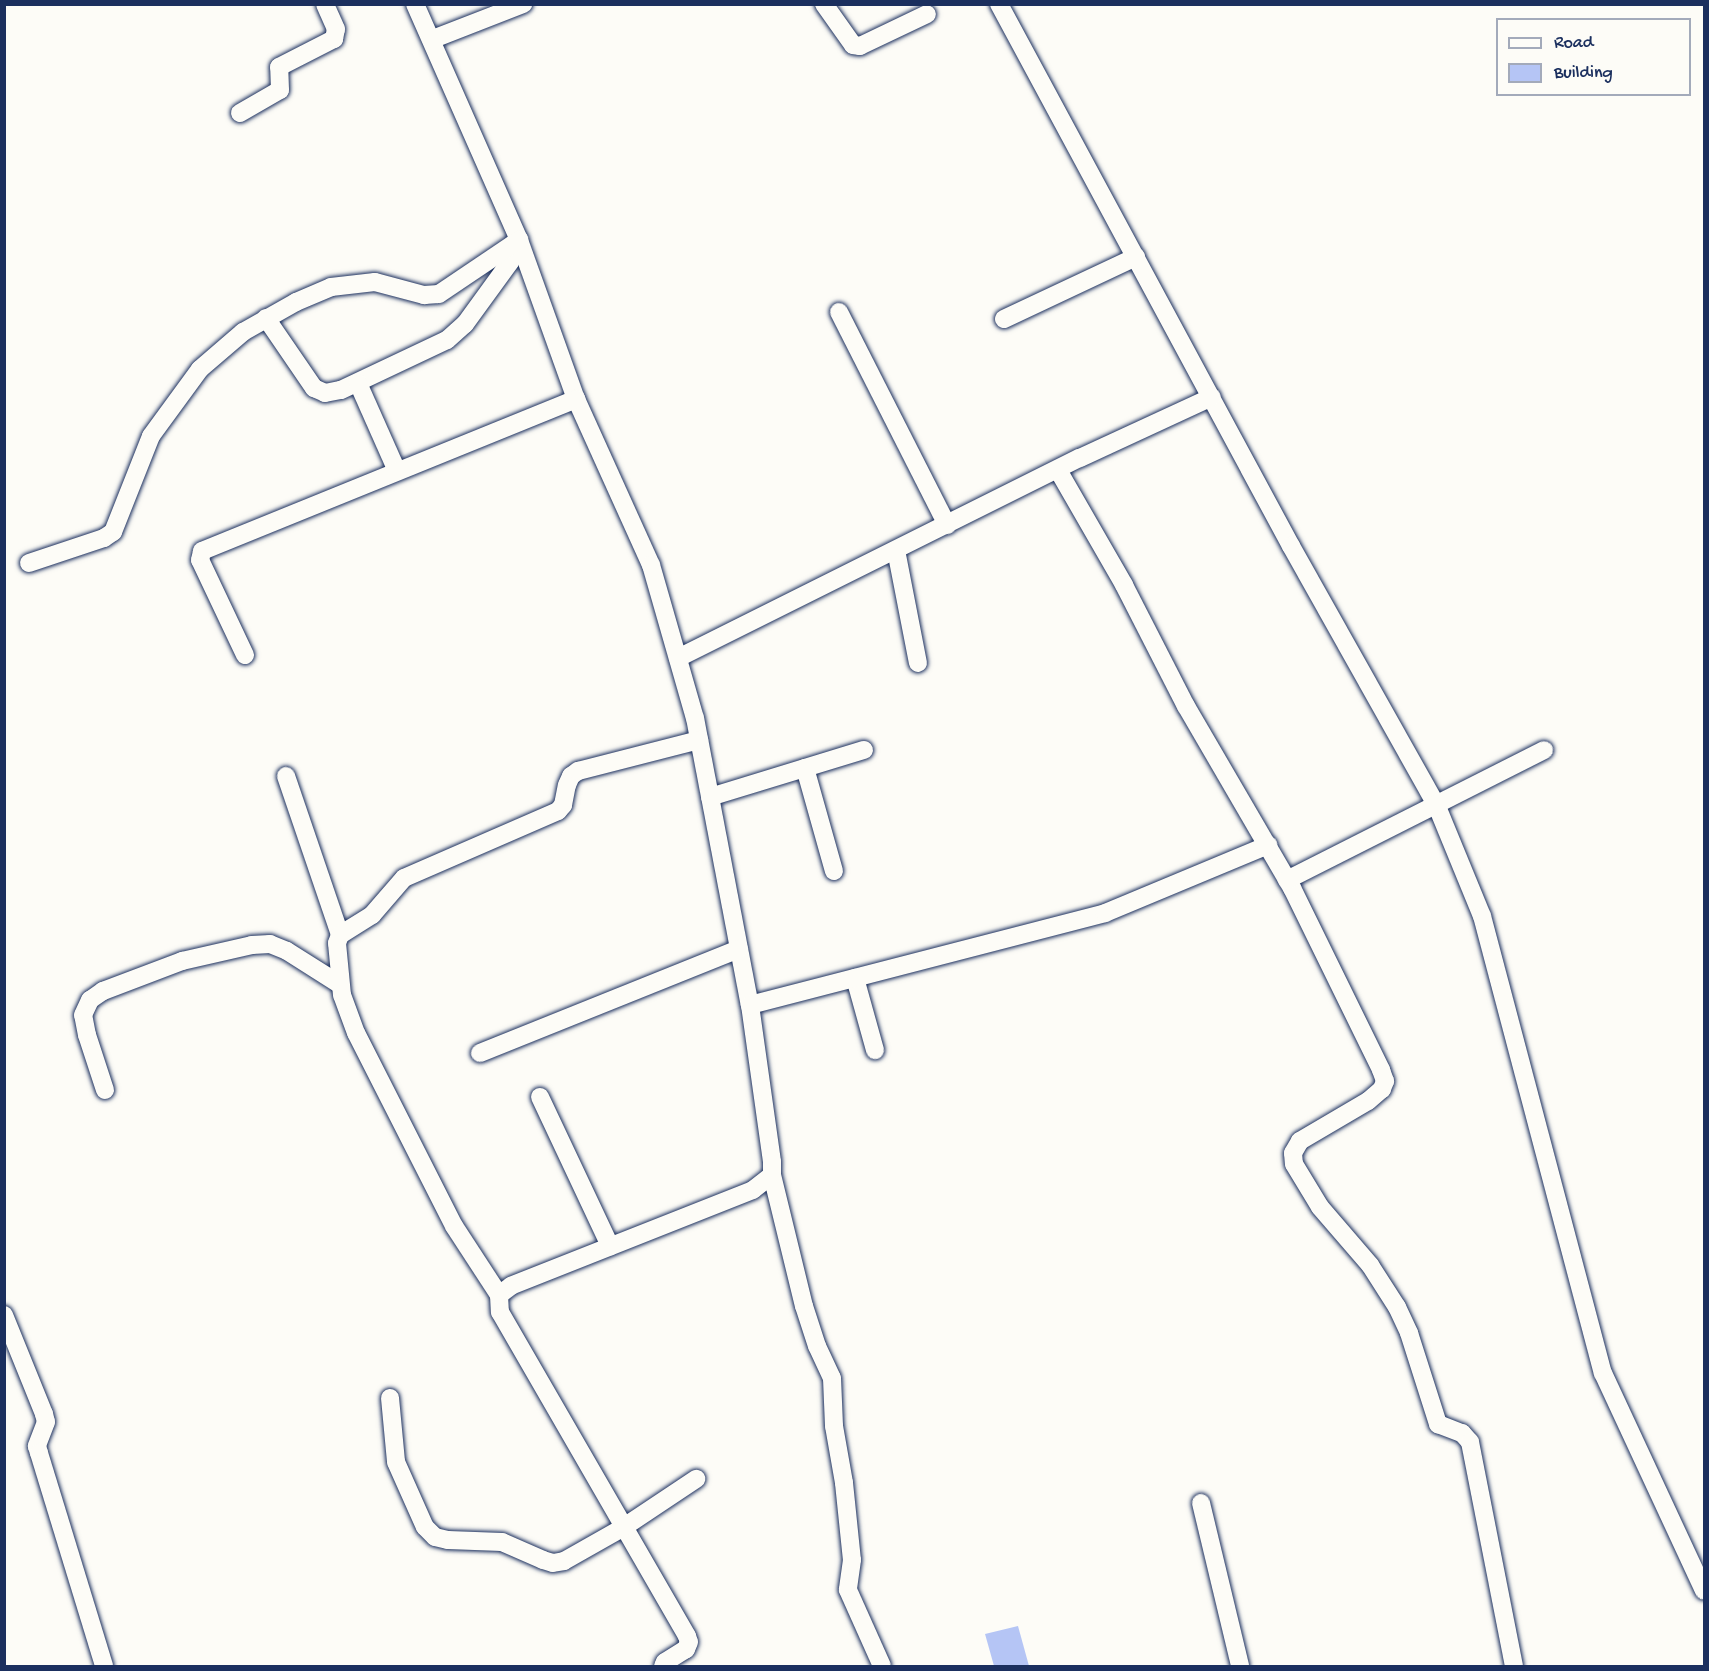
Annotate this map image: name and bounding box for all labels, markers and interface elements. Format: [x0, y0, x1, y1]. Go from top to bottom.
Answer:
legend [1496, 18, 1691, 96]
text: Road [1554, 33, 1593, 54]
text: Building [1554, 63, 1613, 84]

